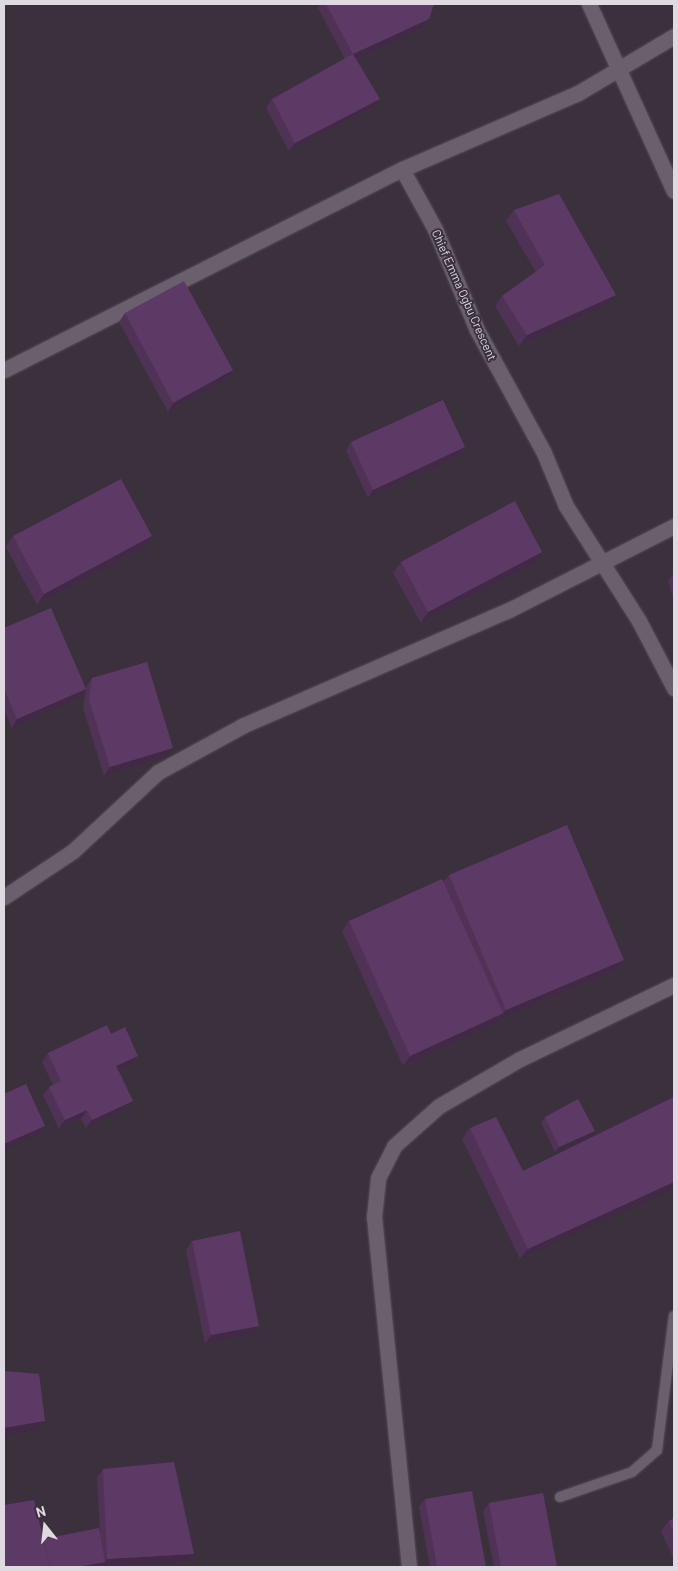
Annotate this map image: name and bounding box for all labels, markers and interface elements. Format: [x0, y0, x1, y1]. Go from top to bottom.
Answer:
street label: Chief Emma Ogbu Crescent [429, 227, 499, 363]
north arrow [20, 1501, 70, 1551]
text: N [34, 1502, 48, 1521]

